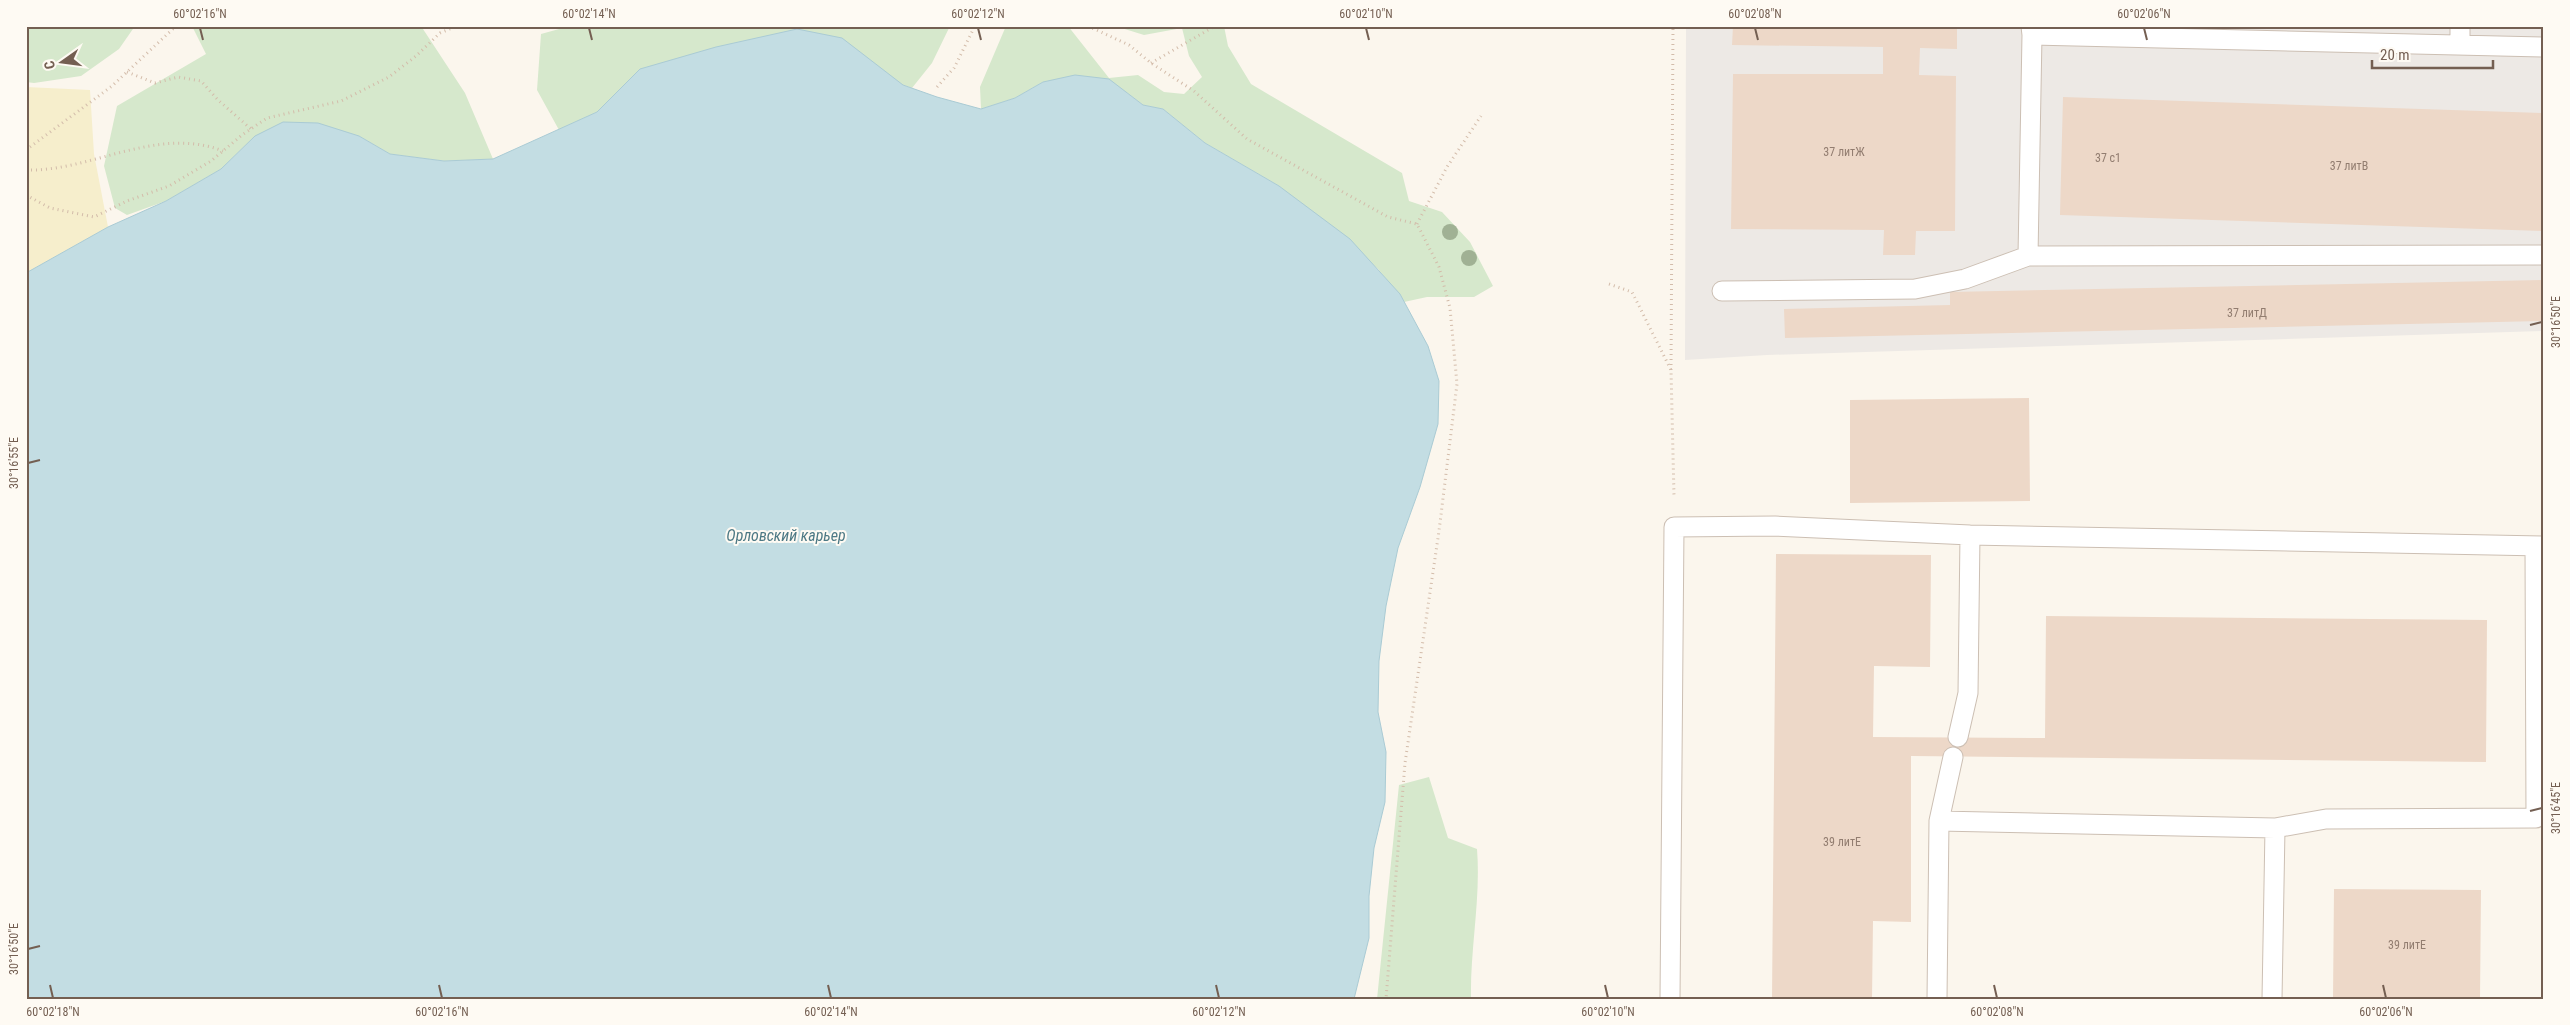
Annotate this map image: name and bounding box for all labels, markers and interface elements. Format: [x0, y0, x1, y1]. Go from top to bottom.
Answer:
text: 60°02'16"N [173, 7, 227, 21]
text: 60°02'14"N [562, 7, 616, 21]
text: 60°02'12"N [951, 7, 1005, 21]
text: 60°02'10"N [1339, 7, 1393, 21]
text: 60°02'08"N [1728, 7, 1782, 21]
text: 60°02'06"N [2117, 7, 2171, 21]
north arrow [38, 38, 88, 88]
scale bar [2372, 38, 2494, 70]
text: 20 m [2380, 46, 2410, 64]
text: С [41, 59, 58, 71]
house number: 37 литЖ [1823, 145, 1865, 159]
house number: 37 с1 [2095, 151, 2121, 165]
house number: 37 литВ [2330, 159, 2368, 173]
text: 30°16'50"E [2549, 296, 2563, 348]
house number: 37 литД [2227, 306, 2267, 320]
text: 30°16'55"E [7, 437, 21, 489]
water label: Орловский карьер [726, 526, 846, 545]
text: 30°16'45"E [2549, 782, 2563, 834]
house number: 39 литЕ [1823, 835, 1861, 849]
text: 30°16'50"E [7, 923, 21, 975]
house number: 39 литЕ [2388, 938, 2426, 952]
text: 60°02'18"N [26, 1005, 80, 1019]
text: 60°02'16"N [415, 1005, 469, 1019]
text: 60°02'14"N [804, 1005, 858, 1019]
text: 60°02'12"N [1192, 1005, 1246, 1019]
text: 60°02'10"N [1581, 1005, 1635, 1019]
text: 60°02'08"N [1970, 1005, 2024, 1019]
text: 60°02'06"N [2359, 1005, 2413, 1019]

